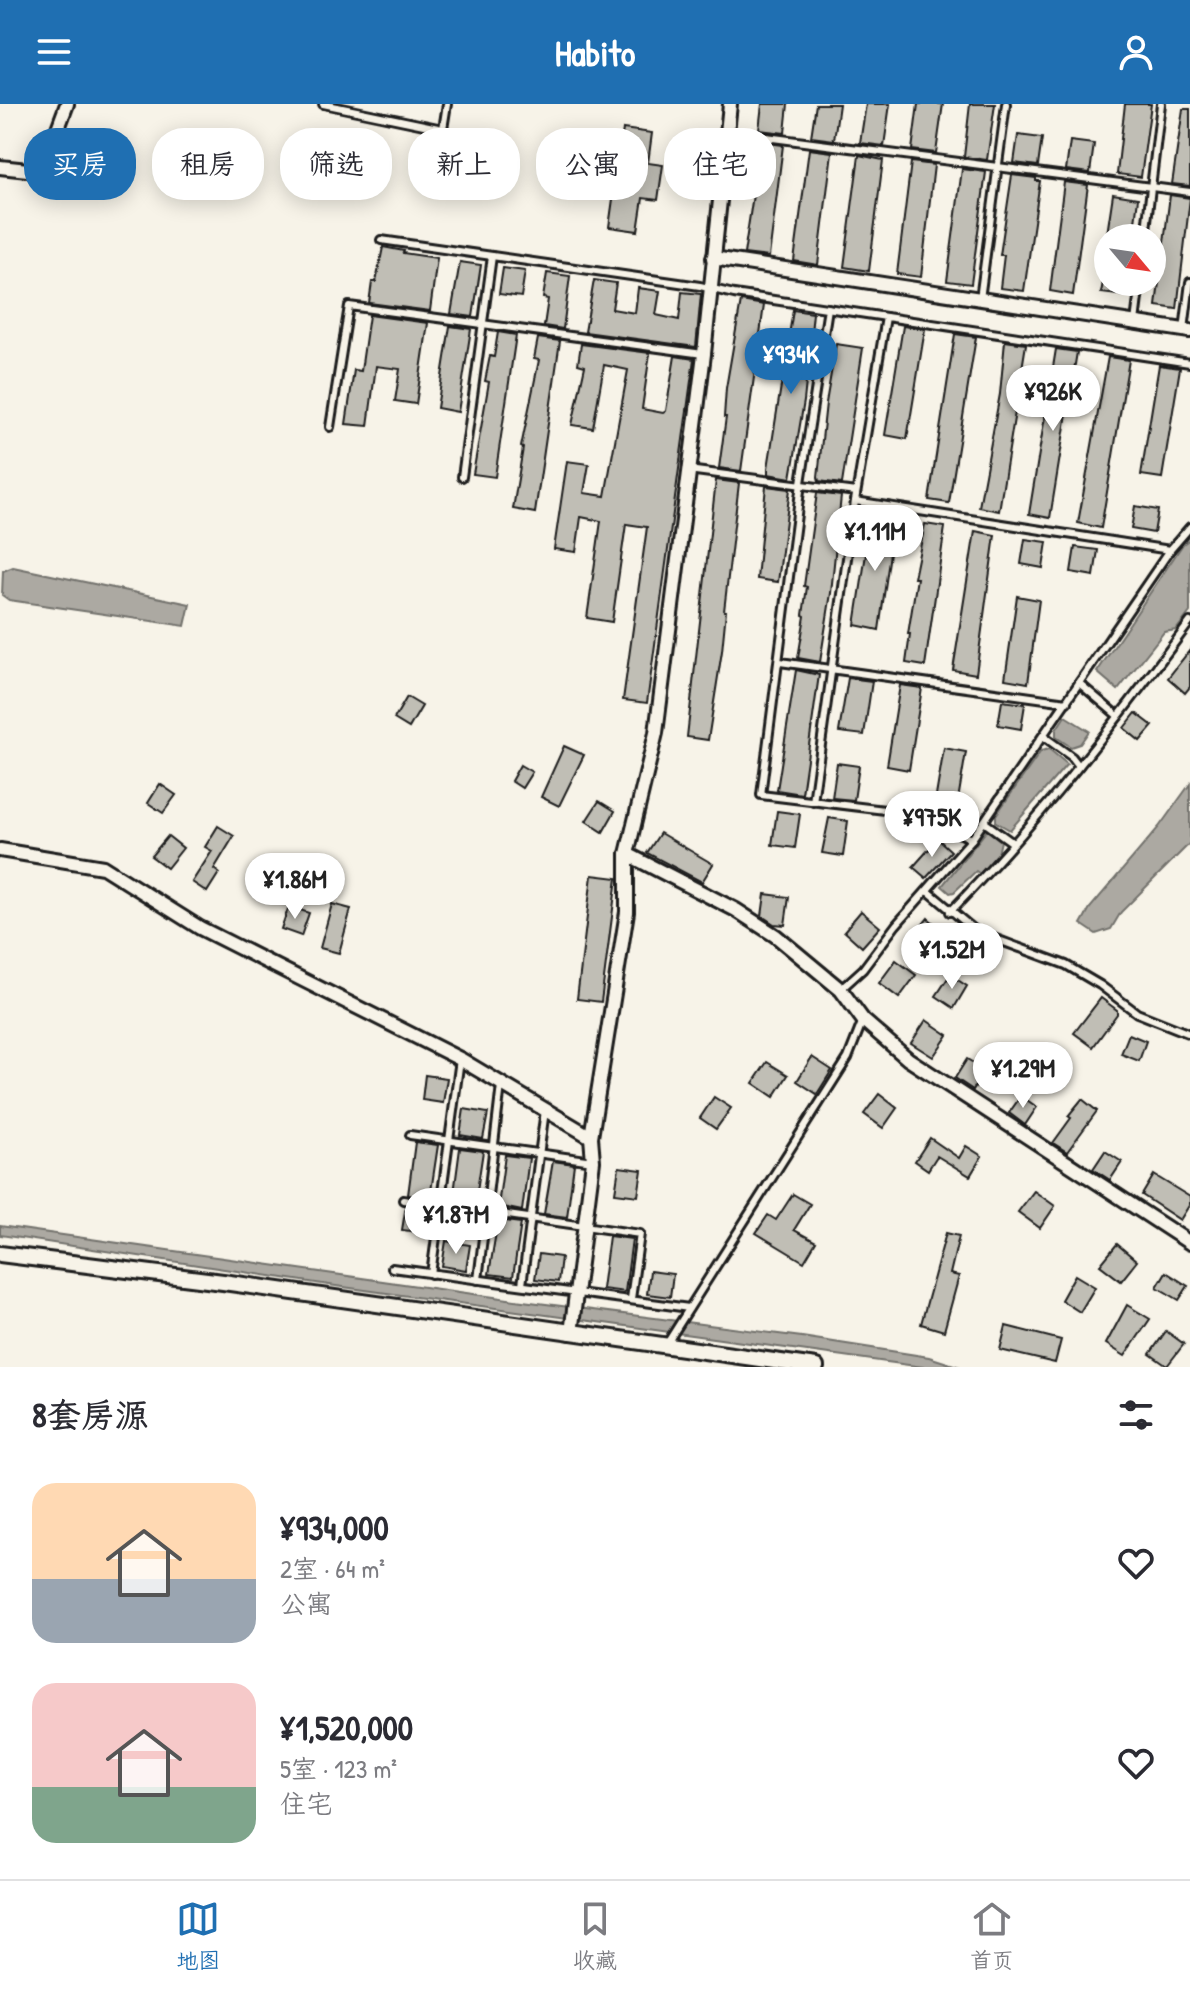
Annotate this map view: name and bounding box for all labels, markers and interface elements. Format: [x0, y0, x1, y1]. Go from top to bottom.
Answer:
text: Habito [555, 28, 635, 77]
icon: menu [32, 30, 76, 74]
icon: person [1114, 30, 1158, 74]
chip: 买房 [24, 128, 136, 200]
chip: 租房 [152, 128, 264, 200]
chip: 筛选 [280, 128, 392, 200]
chip: 新上 [408, 128, 520, 200]
chip: 公寓 [536, 128, 648, 200]
chip: 住宅 [664, 128, 776, 200]
north arrow [1094, 224, 1166, 296]
map controls [1094, 224, 1166, 296]
pin: ¥934K [735, 328, 847, 396]
text: ¥934K [763, 336, 819, 371]
pin: ¥926K [997, 365, 1109, 433]
text: ¥926K [1024, 373, 1082, 408]
pin: ¥1.11M [810, 505, 940, 573]
text: ¥1.11M [844, 513, 906, 548]
pin: ¥975K [876, 791, 988, 859]
text: ¥975K [902, 799, 962, 834]
pin: ¥1.86M [230, 853, 360, 921]
text: ¥1.86M [263, 861, 327, 896]
pin: ¥1.52M [887, 923, 1017, 991]
text: ¥1.52M [919, 931, 985, 966]
pin: ¥1.29M [958, 1042, 1088, 1110]
text: ¥1.29M [991, 1050, 1055, 1085]
pin: ¥1.87M [391, 1188, 521, 1256]
text: ¥1.87M [423, 1196, 489, 1231]
text: 8套房源 [32, 1392, 149, 1438]
icon: filters [1114, 1393, 1158, 1437]
text: ¥934,000 [280, 1505, 389, 1551]
icon: home [96, 1515, 192, 1611]
icon: heart [1114, 1541, 1158, 1585]
text: 2室 · 64 m² [280, 1551, 385, 1586]
text: 公寓 [280, 1586, 332, 1621]
text: ¥1,520,000 [280, 1705, 413, 1751]
icon: home [96, 1715, 192, 1811]
icon: heart [1114, 1741, 1158, 1785]
text: 5室 · 123 m² [280, 1751, 397, 1786]
text: 住宅 [280, 1786, 332, 1821]
tab: 地图 [176, 1897, 220, 1975]
tab: 收藏 [573, 1897, 617, 1975]
tab: 首页 [970, 1897, 1014, 1975]

